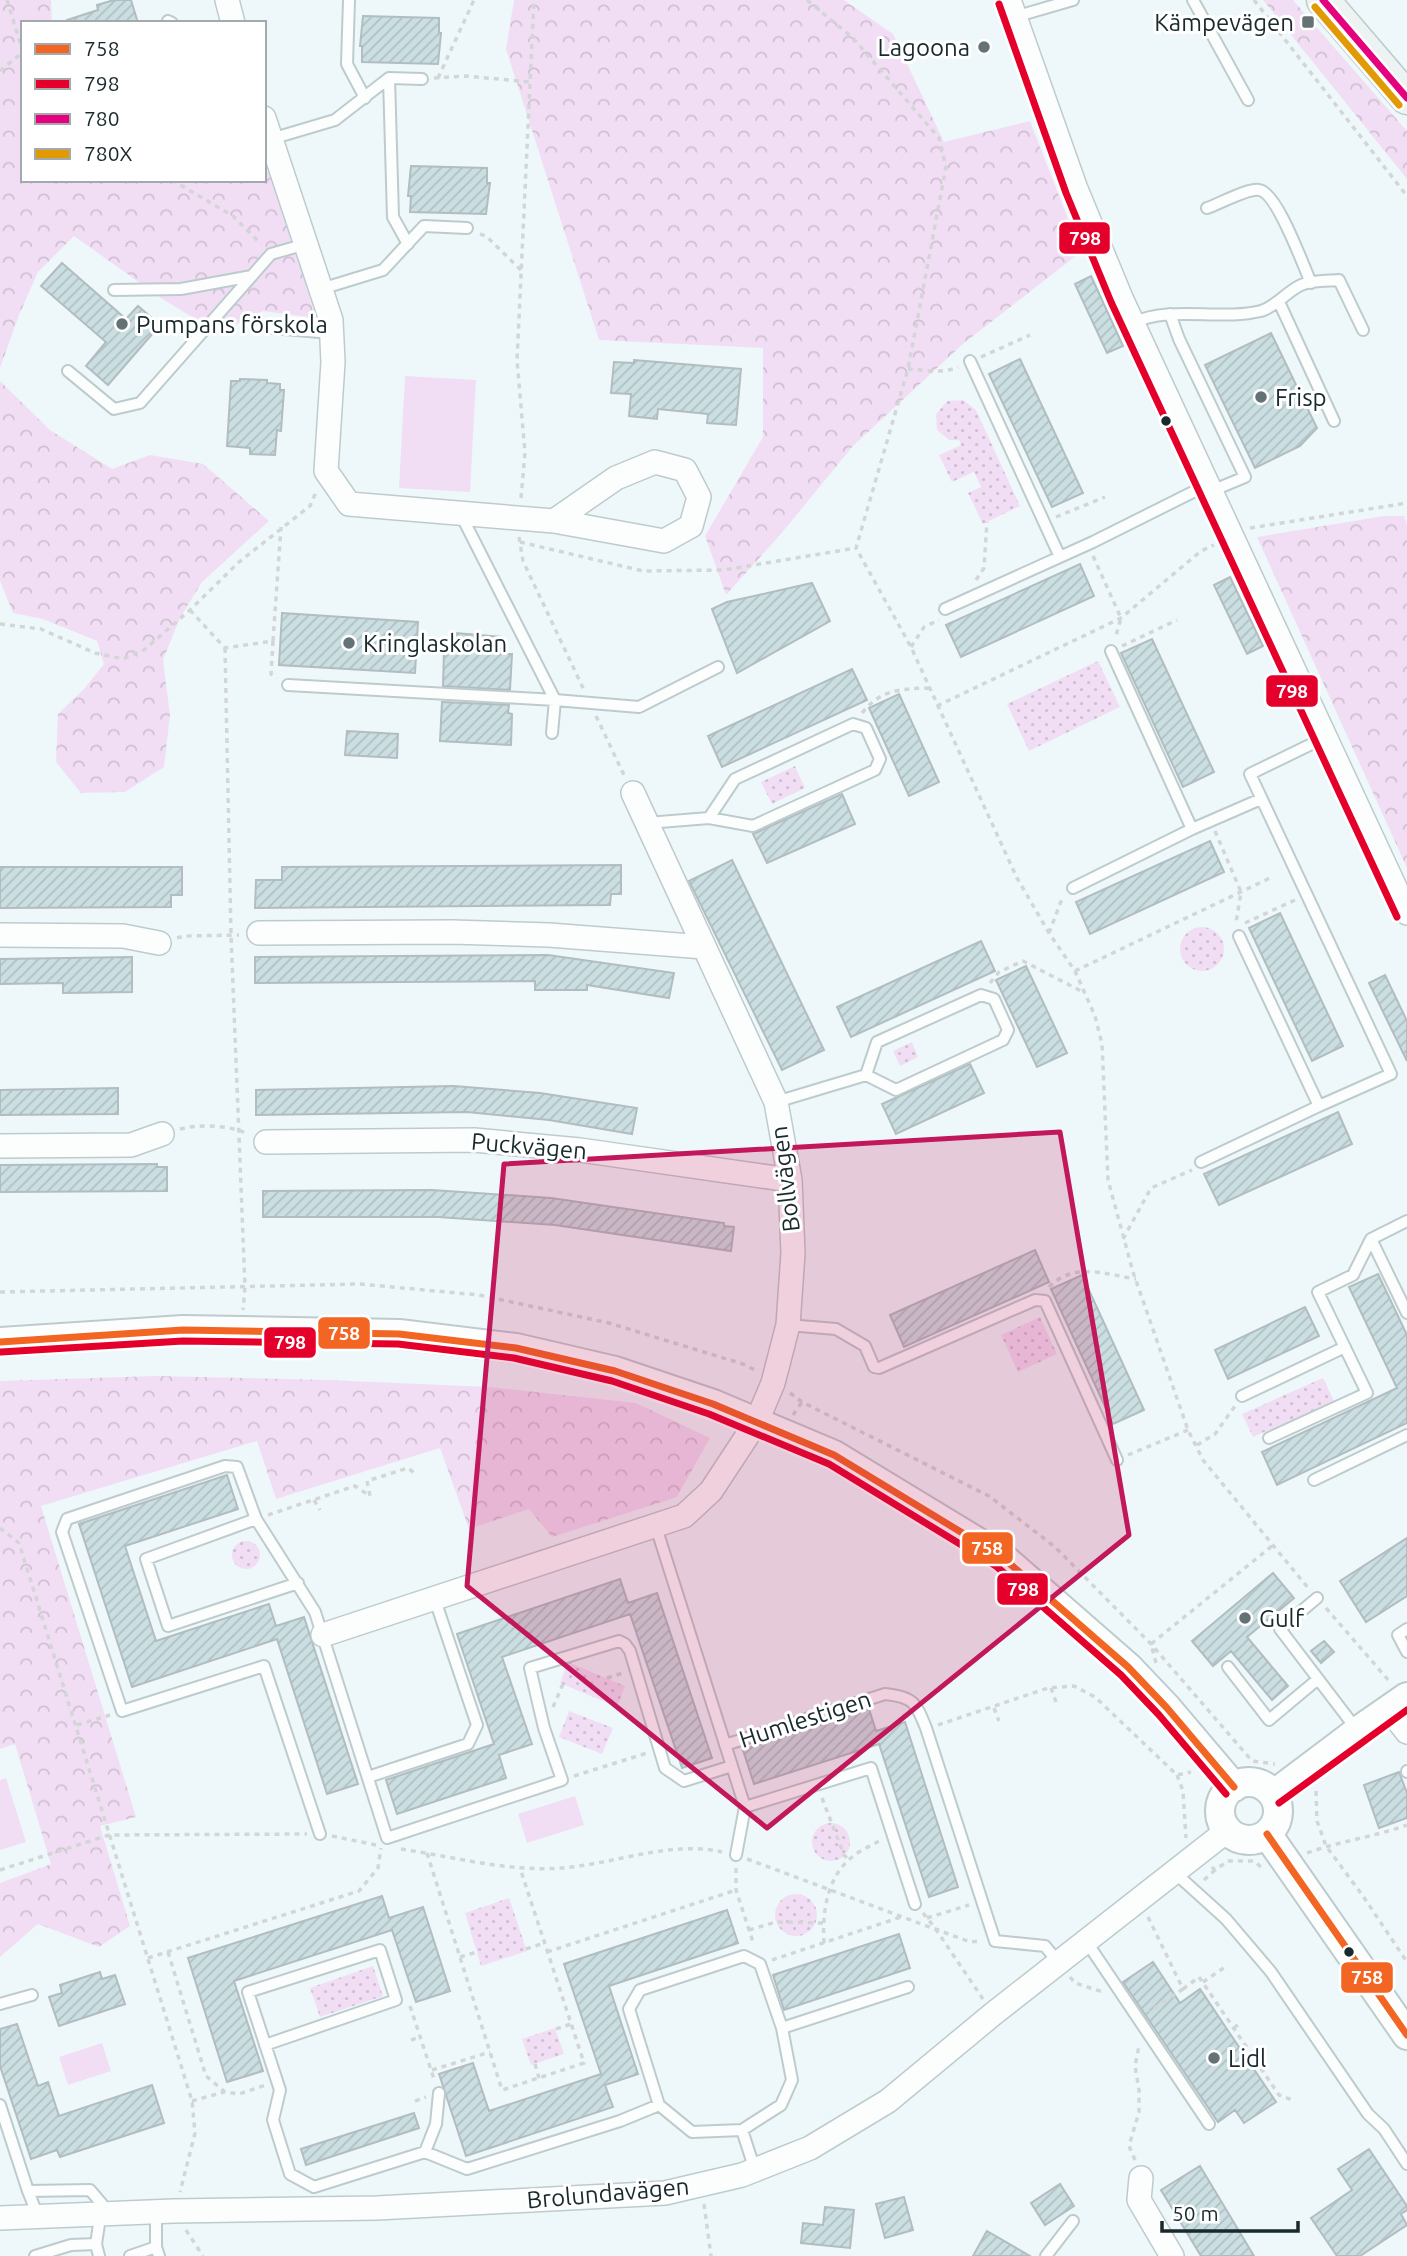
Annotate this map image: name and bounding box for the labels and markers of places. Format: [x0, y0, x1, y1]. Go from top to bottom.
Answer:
place label: Kämpevägen [1154, 9, 1294, 36]
marker: Kämpevägen [1300, 14, 1316, 30]
place label: Lagoona [878, 34, 970, 61]
marker: Lagoona [976, 39, 992, 55]
place label: Pumpans förskola [136, 311, 328, 338]
marker: Pumpans förskola [114, 316, 130, 332]
place label: Frisp [1275, 384, 1327, 411]
marker: Frisp [1253, 389, 1269, 405]
unlabelled marker [1159, 414, 1173, 428]
place label: Kringlaskolan [363, 630, 507, 657]
marker: Kringlaskolan [341, 635, 357, 651]
place label: Gulf [1259, 1605, 1305, 1632]
marker: Gulf [1237, 1610, 1253, 1626]
unlabelled marker [1342, 1945, 1356, 1959]
place label: Lidl [1228, 2045, 1266, 2072]
marker: Lidl [1206, 2050, 1222, 2066]

